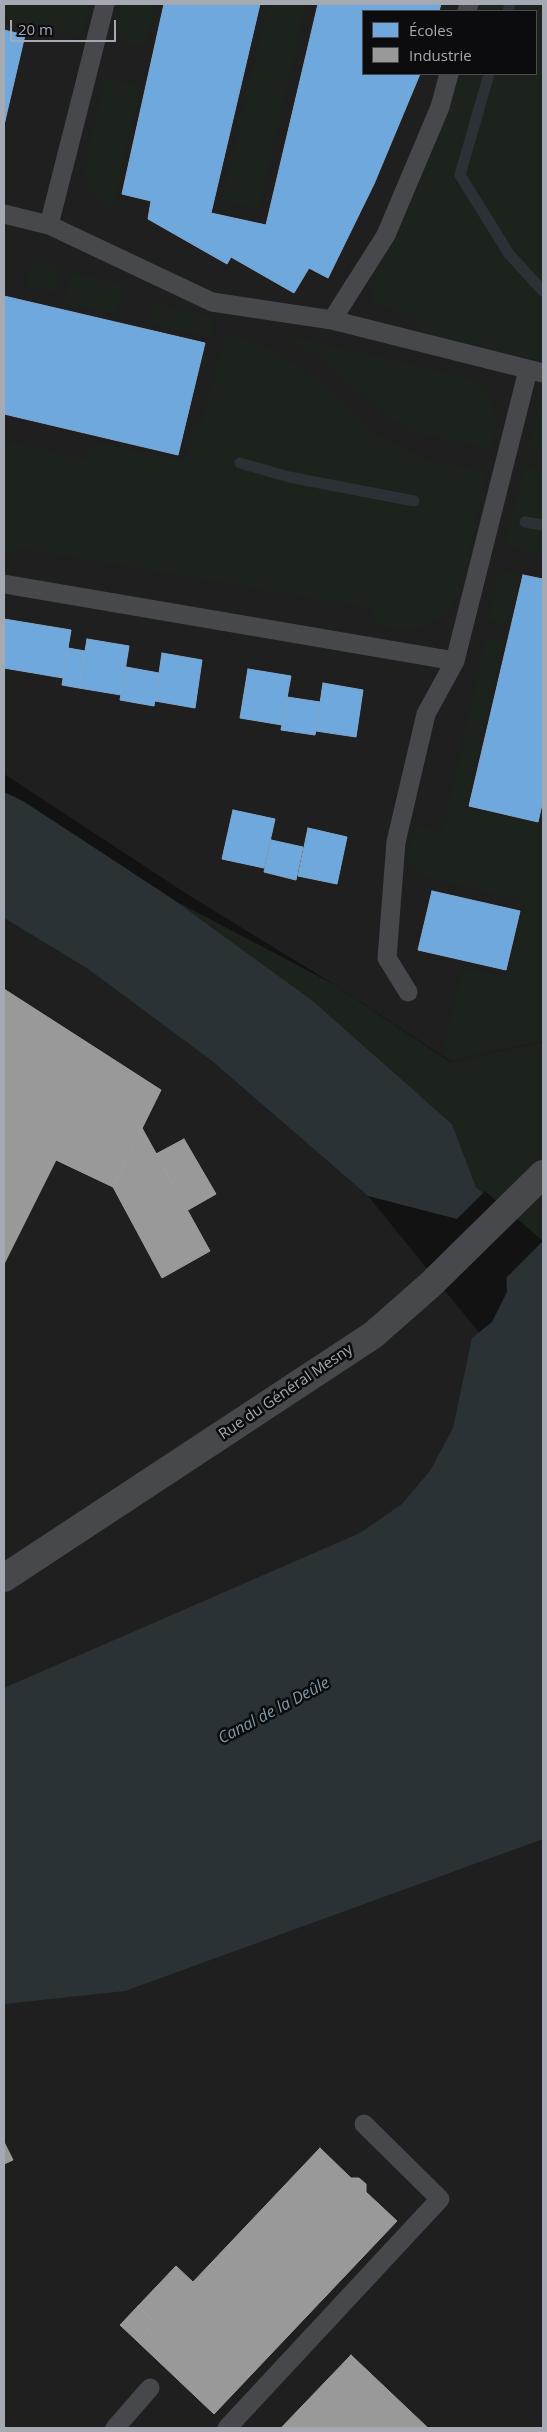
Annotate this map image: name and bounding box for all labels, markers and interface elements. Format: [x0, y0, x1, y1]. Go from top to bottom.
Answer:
scale bar [12, 10, 119, 42]
legend [362, 10, 537, 75]
text: 20 m [18, 19, 53, 39]
text: Écoles [409, 20, 453, 40]
text: Industrie [409, 45, 472, 65]
street label: Rue du Général Mesny [216, 1340, 356, 1444]
water label: Canal de la Deûle [215, 1674, 333, 1748]

